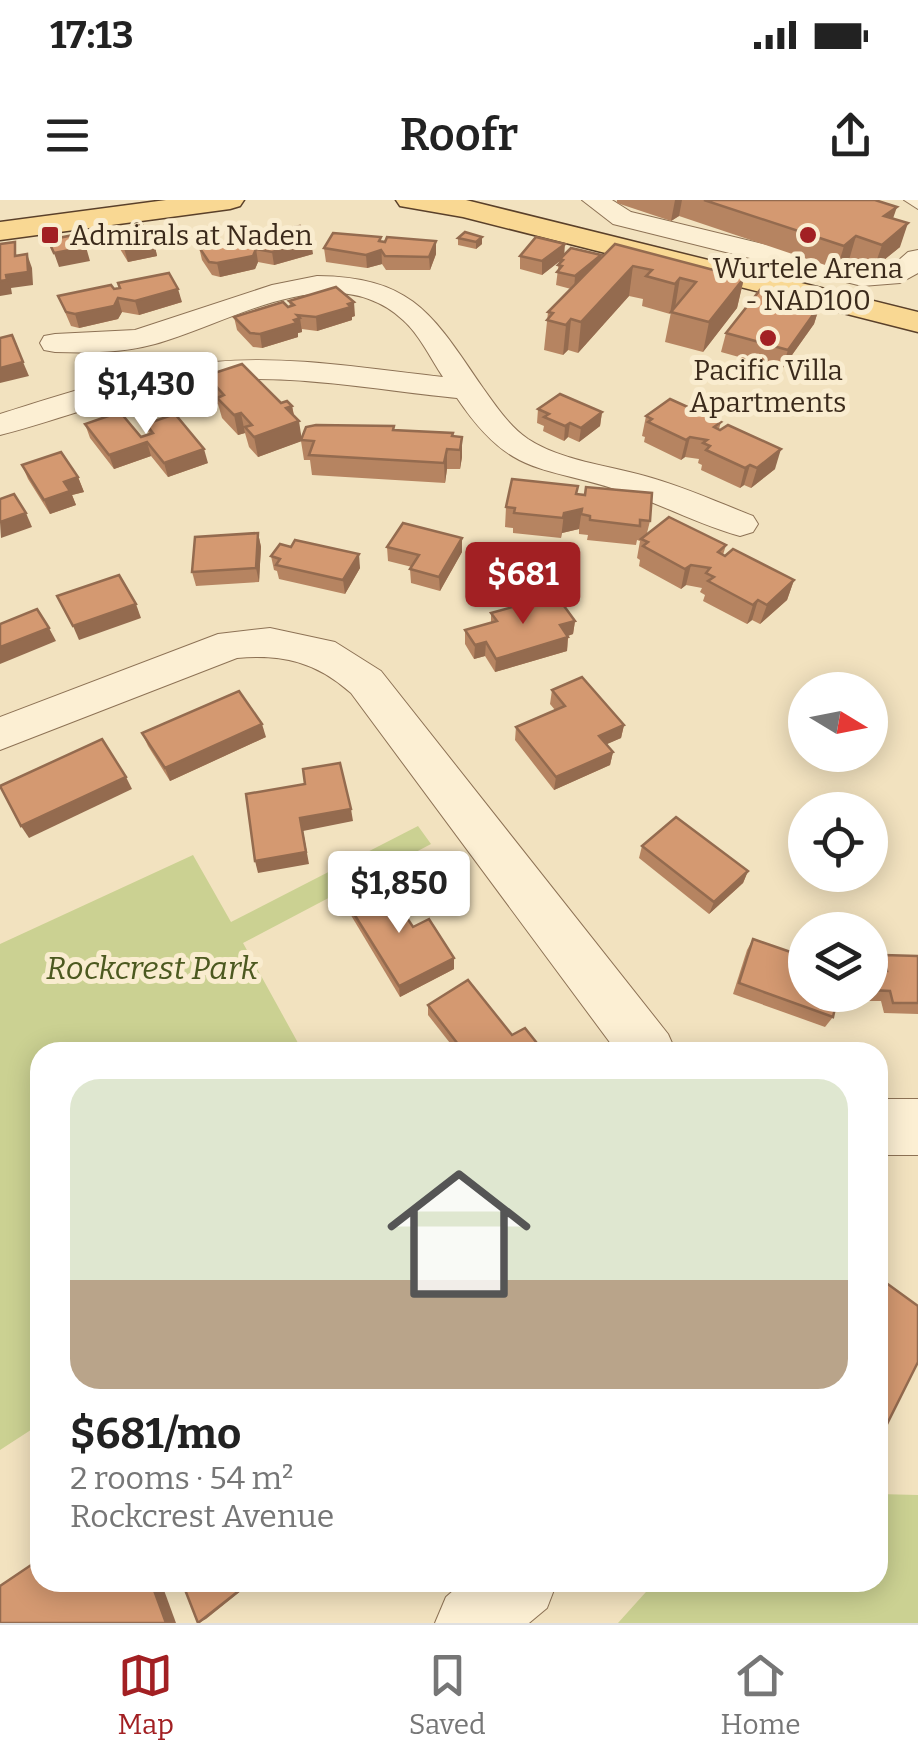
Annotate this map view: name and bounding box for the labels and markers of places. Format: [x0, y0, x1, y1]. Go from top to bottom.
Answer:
place label: Admirals at Naden [70, 219, 313, 252]
marker: Admirals at Naden [39, 224, 61, 246]
marker: Wurtele Arena - NAD100 [797, 224, 819, 246]
place label: Wurtele Arena - NAD100 [713, 252, 903, 317]
marker: Pacific Villa Apartments [757, 327, 779, 349]
pin: $1,430 [65, 352, 227, 437]
place label: Pacific Villa Apartments [690, 354, 846, 419]
pin: $681 [464, 542, 582, 627]
pin: $1,850 [318, 851, 480, 936]

